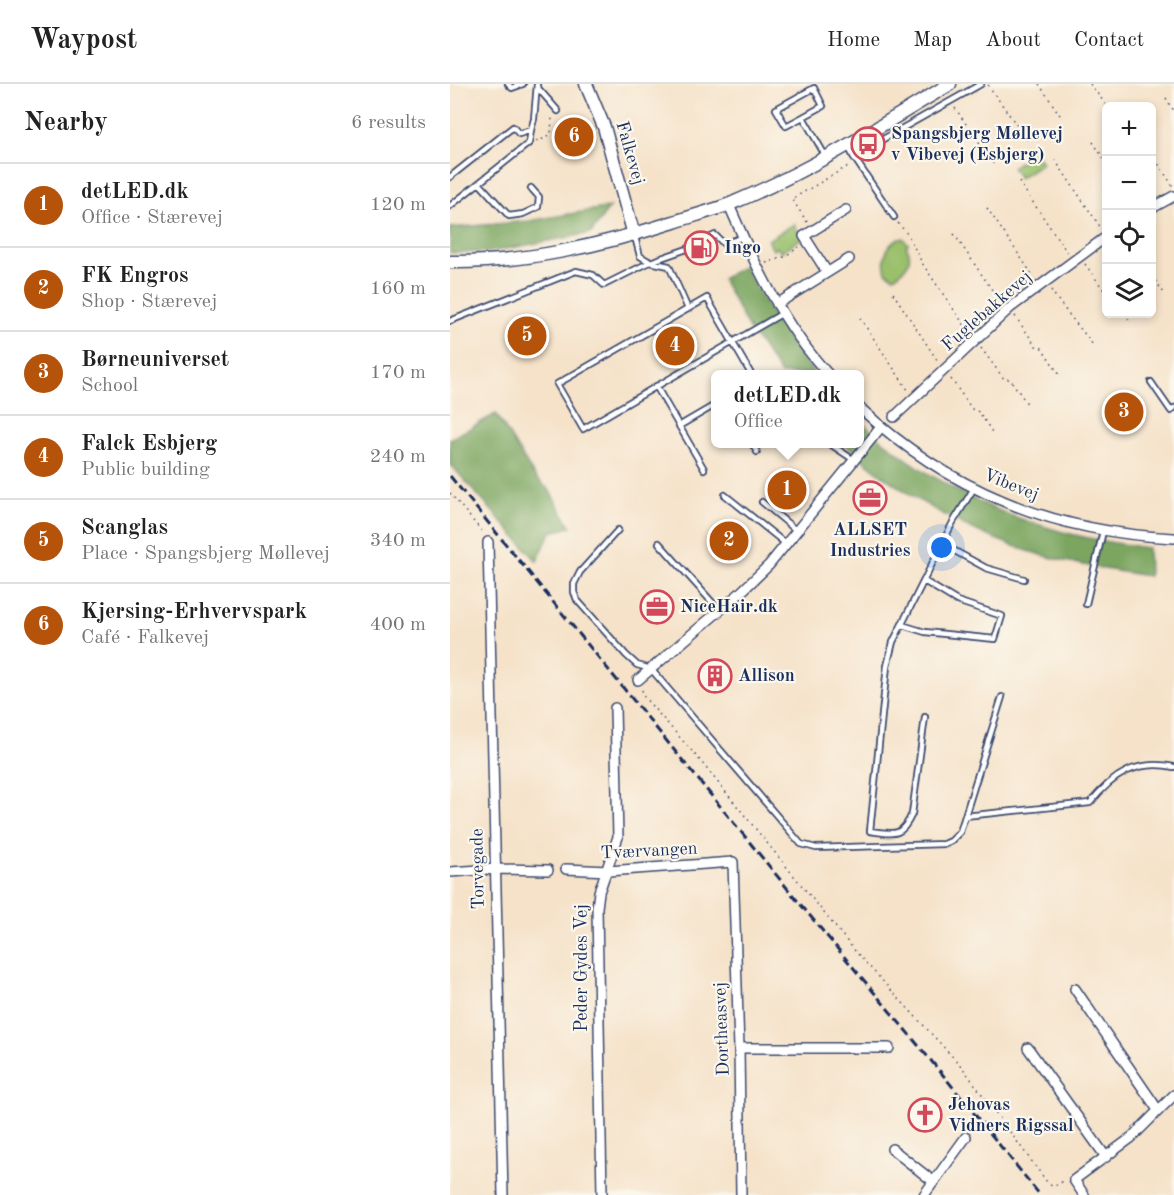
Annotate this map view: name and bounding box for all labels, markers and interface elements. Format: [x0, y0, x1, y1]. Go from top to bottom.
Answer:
text: Waypost [30, 27, 137, 55]
text: Home [827, 30, 880, 51]
text: Map [913, 30, 952, 51]
text: About [985, 30, 1041, 51]
text: Contact [1074, 30, 1144, 51]
map controls [1102, 102, 1156, 318]
button: + [1102, 102, 1156, 156]
text: Nearby [24, 110, 108, 136]
text: 6 results [351, 113, 426, 133]
pin: 6 [554, 115, 594, 160]
street label: Falkevej [612, 119, 648, 187]
place label: Spangsbjerg Møllevej v Vibevej (Esbjerg) [891, 125, 1063, 164]
bus stop icon: Spangsbjerg Møllevej v Vibevej (Esbjerg) [850, 126, 886, 162]
button: − [1102, 156, 1156, 210]
text: detLED.dk [81, 181, 189, 203]
text: 1 [38, 195, 49, 215]
text: 120 m [370, 195, 426, 215]
text: Office · Stærevej [81, 208, 223, 228]
button: locate [1102, 210, 1156, 264]
fuel station icon: Ingo [683, 230, 719, 266]
place label: Ingo [724, 239, 761, 257]
button: layers [1102, 264, 1156, 318]
text: FK Engros [81, 265, 189, 287]
street label: Fuglebakkevej [939, 267, 1035, 355]
text: 2 [38, 279, 49, 299]
text: 160 m [370, 279, 426, 299]
text: Shop · Stærevej [81, 292, 217, 312]
pin: 5 [508, 314, 547, 358]
pin: 4 [656, 324, 694, 368]
text: Børneuniverset [81, 349, 229, 371]
text: 3 [38, 363, 49, 383]
text: 170 m [370, 363, 426, 383]
popup [711, 370, 864, 448]
text: School [81, 376, 138, 396]
text: detLED.dk [734, 385, 841, 407]
pin: 3 [1104, 390, 1144, 434]
text: Office [734, 412, 783, 432]
text: Falck Esbjerg [81, 433, 217, 455]
text: 4 [38, 447, 49, 467]
text: 240 m [370, 447, 426, 467]
text: Public building [81, 460, 210, 480]
street label: Vibevej [981, 466, 1041, 504]
pin: 1 [768, 468, 806, 512]
office icon: ALLSET Industries [852, 480, 888, 516]
text: Scanglas [81, 517, 168, 539]
pin: 2 [710, 518, 748, 564]
place label: ALLSET Industries [829, 521, 911, 560]
text: 5 [38, 531, 49, 551]
text: 340 m [370, 531, 426, 551]
your location [927, 533, 956, 562]
text: Place · Spangsbjerg Møllevej [81, 544, 330, 564]
office icon: NiceHair.dk [639, 589, 675, 625]
place label: NiceHair.dk [680, 598, 778, 616]
text: Kjersing-Erhvervspark [81, 601, 307, 623]
text: 6 [38, 615, 49, 635]
text: 400 m [370, 615, 426, 635]
text: Café · Falkevej [81, 628, 209, 648]
building icon: Allison [697, 658, 733, 694]
place label: Allison [738, 667, 795, 685]
street label: Torvegade [468, 828, 488, 910]
street label: Tværvangen [600, 839, 698, 863]
street label: Peder Gydes Vej [573, 904, 591, 1032]
street label: Dortheasvej [711, 982, 733, 1076]
place label: Jehovas Vidners Rigssal [948, 1096, 1074, 1135]
church icon: Jehovas Vidners Rigssal [907, 1097, 943, 1133]

